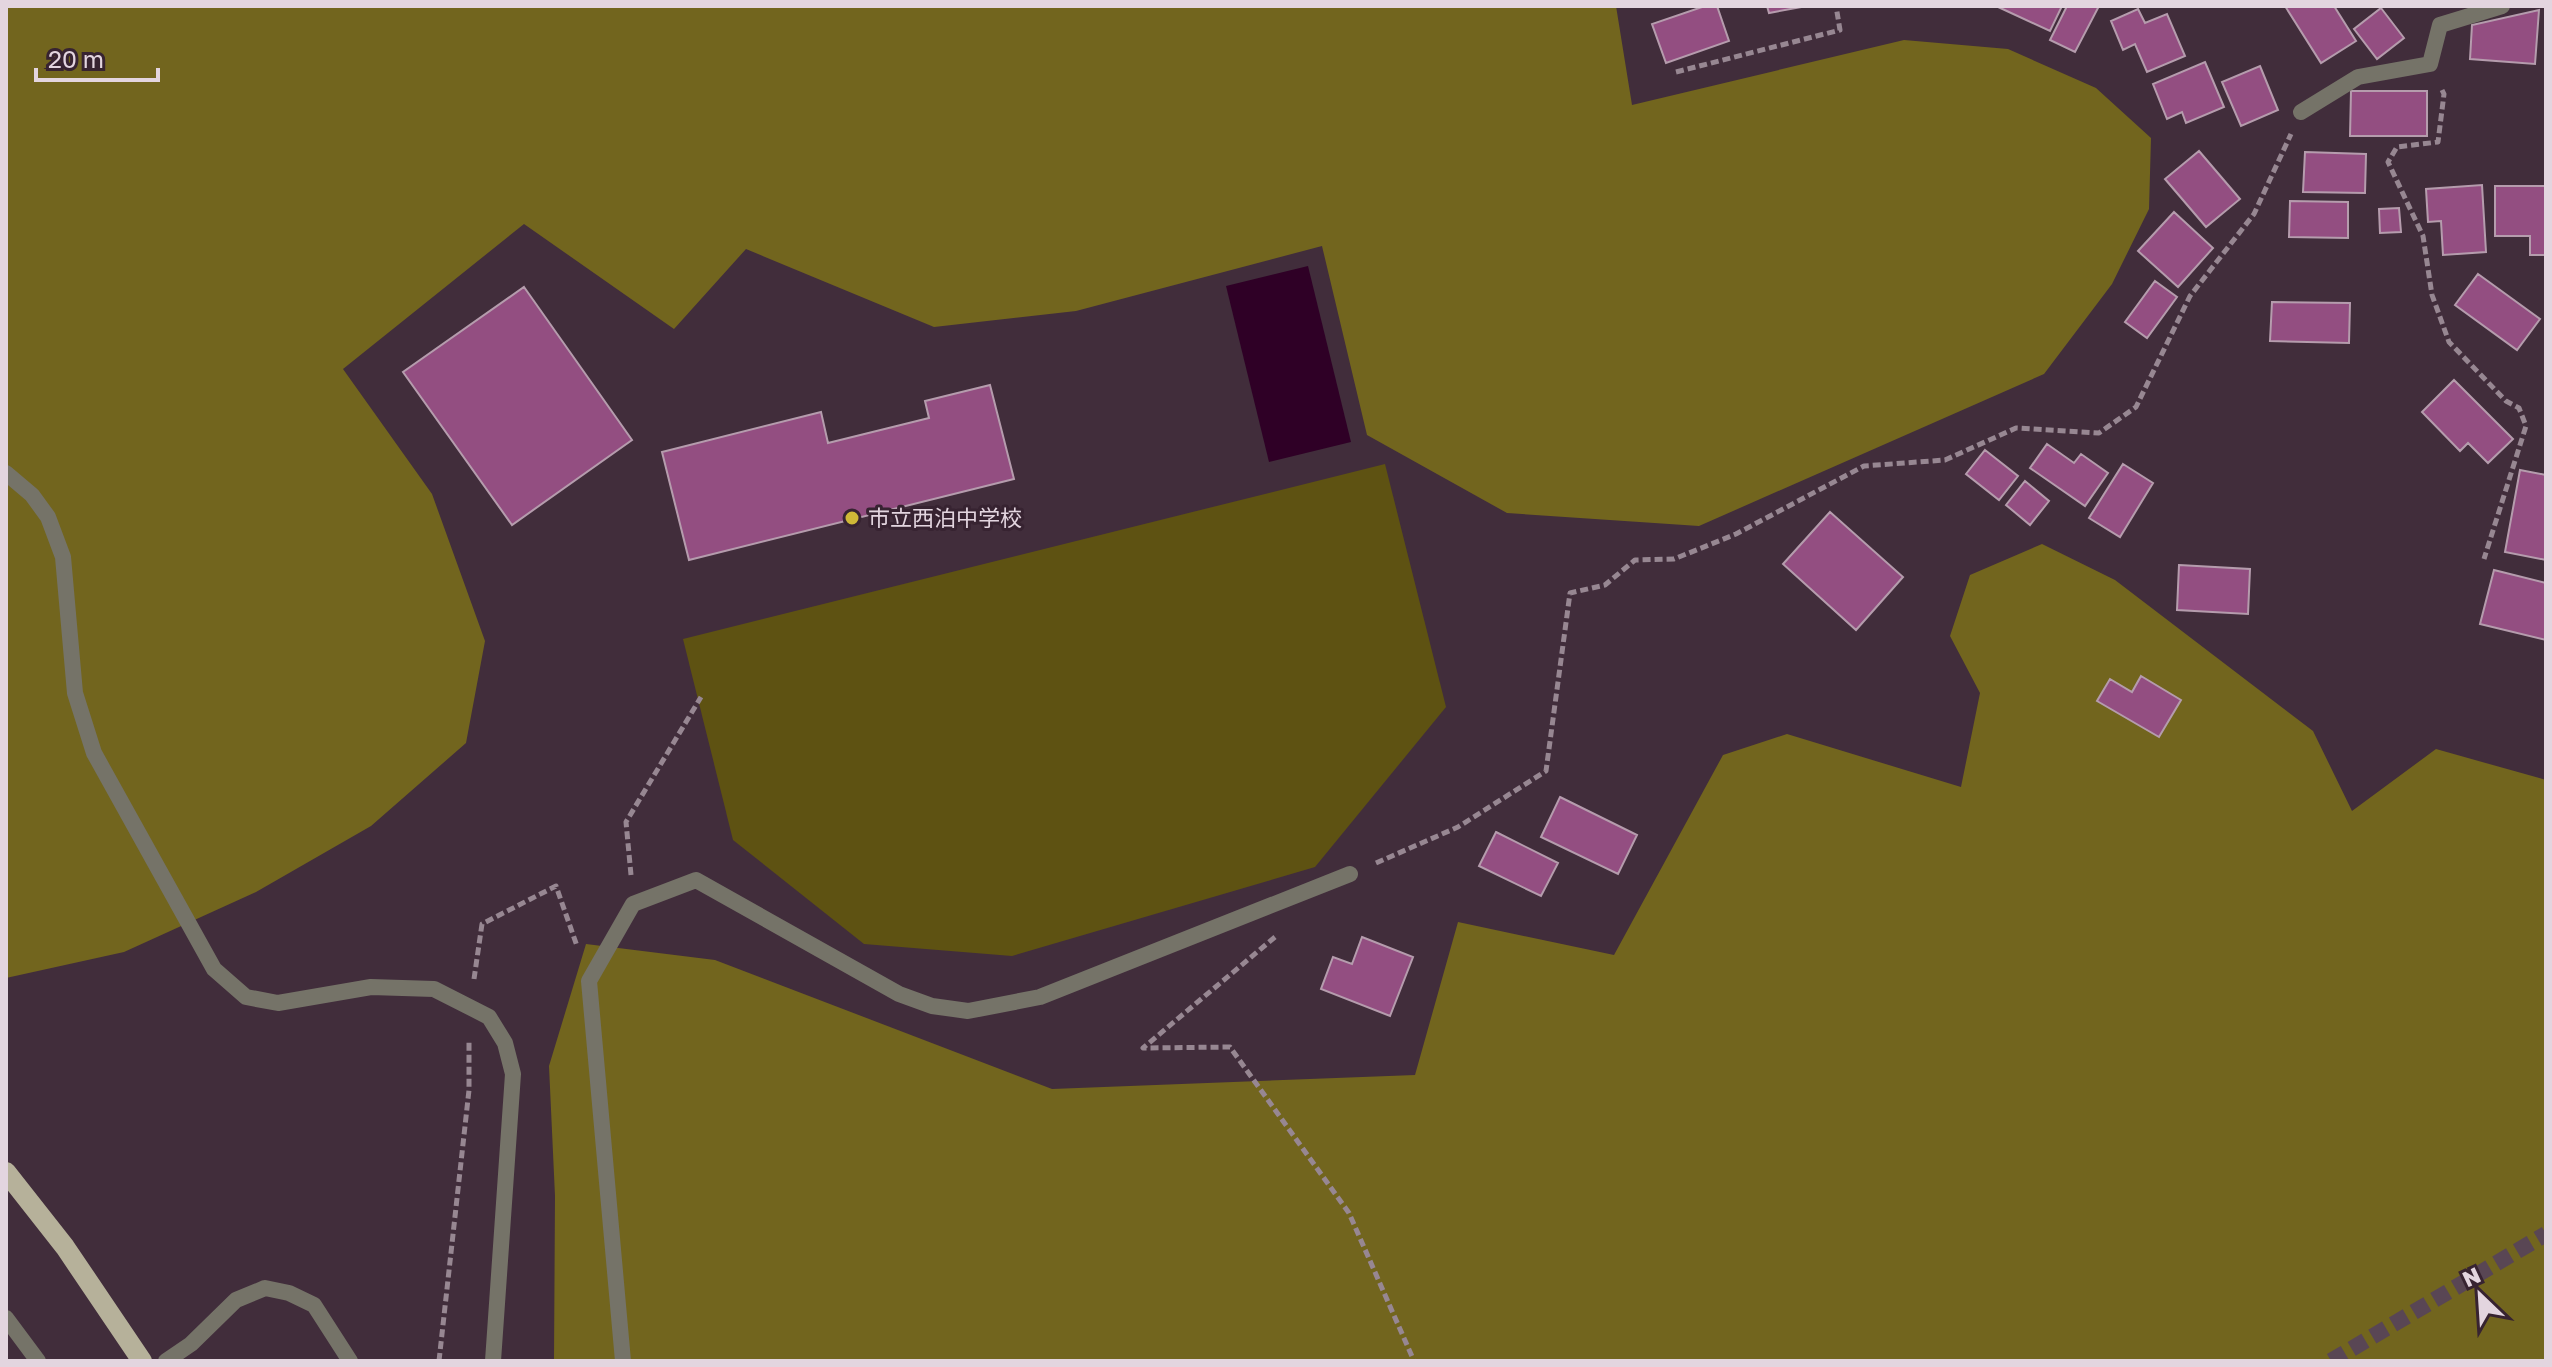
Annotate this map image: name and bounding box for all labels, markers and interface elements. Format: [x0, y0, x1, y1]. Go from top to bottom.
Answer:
scale bar [36, 32, 158, 82]
text: 20 m [48, 44, 104, 73]
place label: 市立西泊中学校 [868, 504, 1022, 531]
marker: 市立西泊中学校 [843, 509, 861, 527]
north arrow [2440, 1255, 2520, 1335]
text: N [2458, 1261, 2485, 1292]

